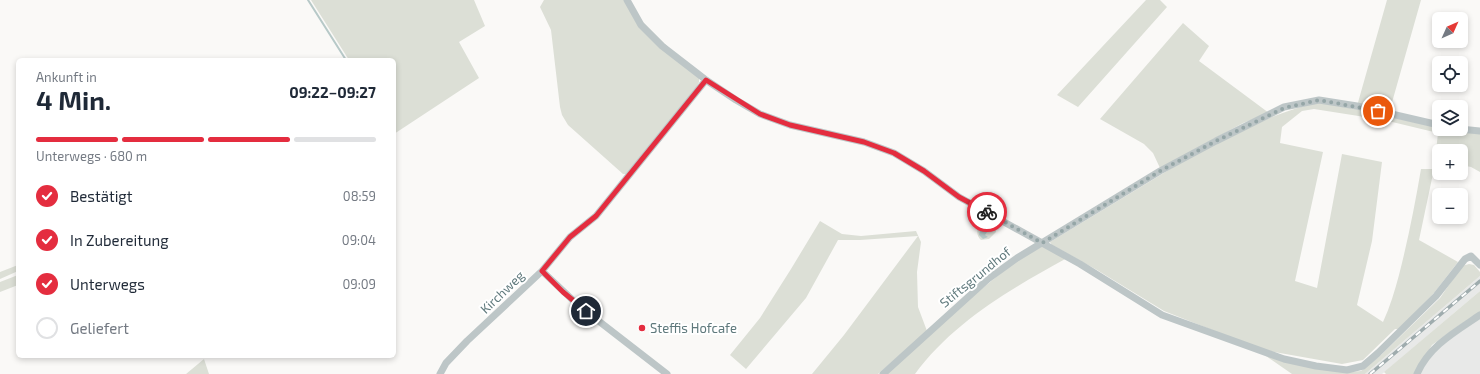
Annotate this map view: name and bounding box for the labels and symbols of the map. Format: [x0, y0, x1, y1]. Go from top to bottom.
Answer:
north arrow [1432, 12, 1468, 48]
pin [1361, 94, 1395, 128]
courier [967, 192, 1007, 232]
street label: Stiftsgrundhof [936, 243, 1015, 310]
street label: Kirchweg [477, 267, 527, 317]
pin [569, 294, 603, 328]
place label: Steffis Hofcafe [650, 320, 737, 336]
marker: Steffis Hofcafe [637, 323, 647, 333]

